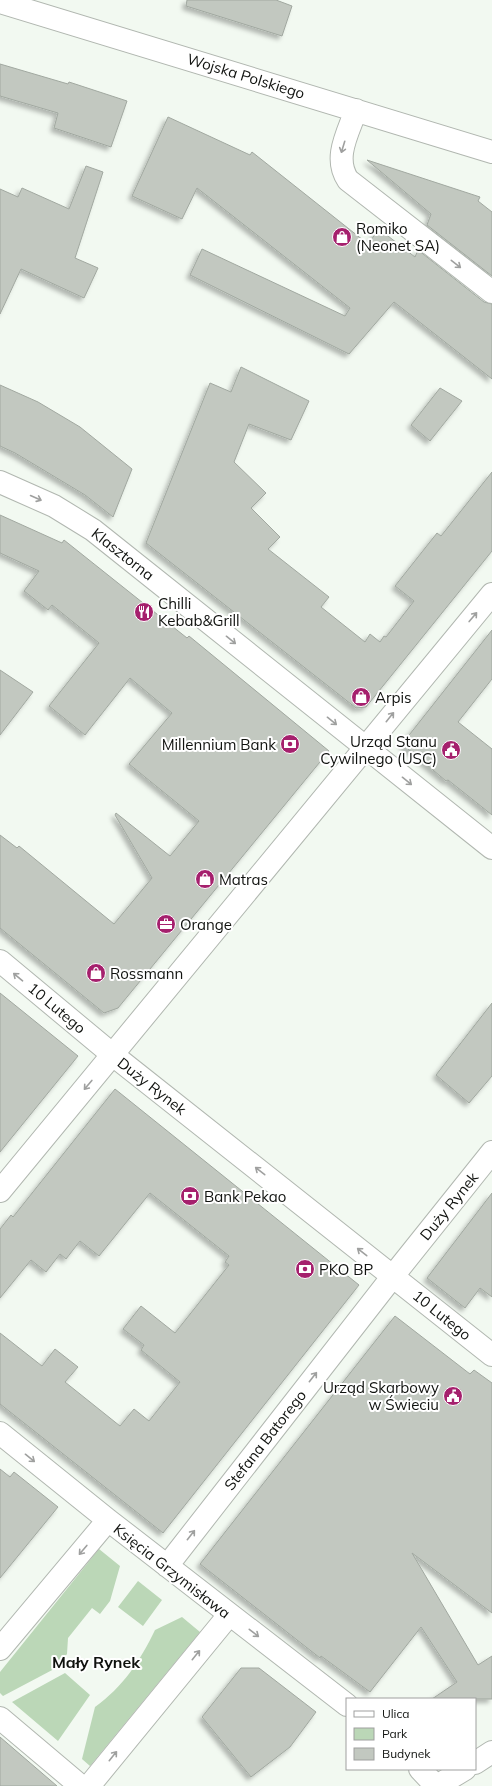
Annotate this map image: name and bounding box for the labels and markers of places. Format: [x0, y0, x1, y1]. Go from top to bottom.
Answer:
place label: Romiko (Neonet SA) [356, 219, 440, 255]
shop icon: Romiko (Neonet SA) [331, 226, 353, 248]
place label: Chilli Kebab&Grill [158, 594, 240, 630]
restaurant icon: Chilli Kebab&Grill [133, 601, 155, 623]
shop icon: Arpis [350, 686, 372, 708]
place label: Arpis [375, 688, 411, 707]
place label: Urząd Stanu Cywilnego (USC) [320, 732, 437, 768]
bank icon: Millennium Bank [279, 733, 301, 755]
place label: Millennium Bank [162, 735, 276, 754]
public building icon: Urząd Stanu Cywilnego (USC) [440, 739, 462, 761]
shop icon: Matras [194, 868, 216, 890]
place label: Matras [219, 870, 268, 889]
office icon: Orange [155, 913, 177, 935]
place label: Orange [180, 915, 232, 934]
shop icon: Rossmann [85, 962, 107, 984]
place label: Rossmann [110, 964, 183, 983]
bank icon: Bank Pekao [179, 1185, 201, 1207]
place label: Bank Pekao [204, 1187, 286, 1206]
bank icon: PKO BP [294, 1258, 316, 1280]
place label: PKO BP [319, 1260, 374, 1279]
place label: Urząd Skarbowy w Świeciu [323, 1378, 439, 1414]
public building icon: Urząd Skarbowy w Świeciu [442, 1385, 464, 1407]

